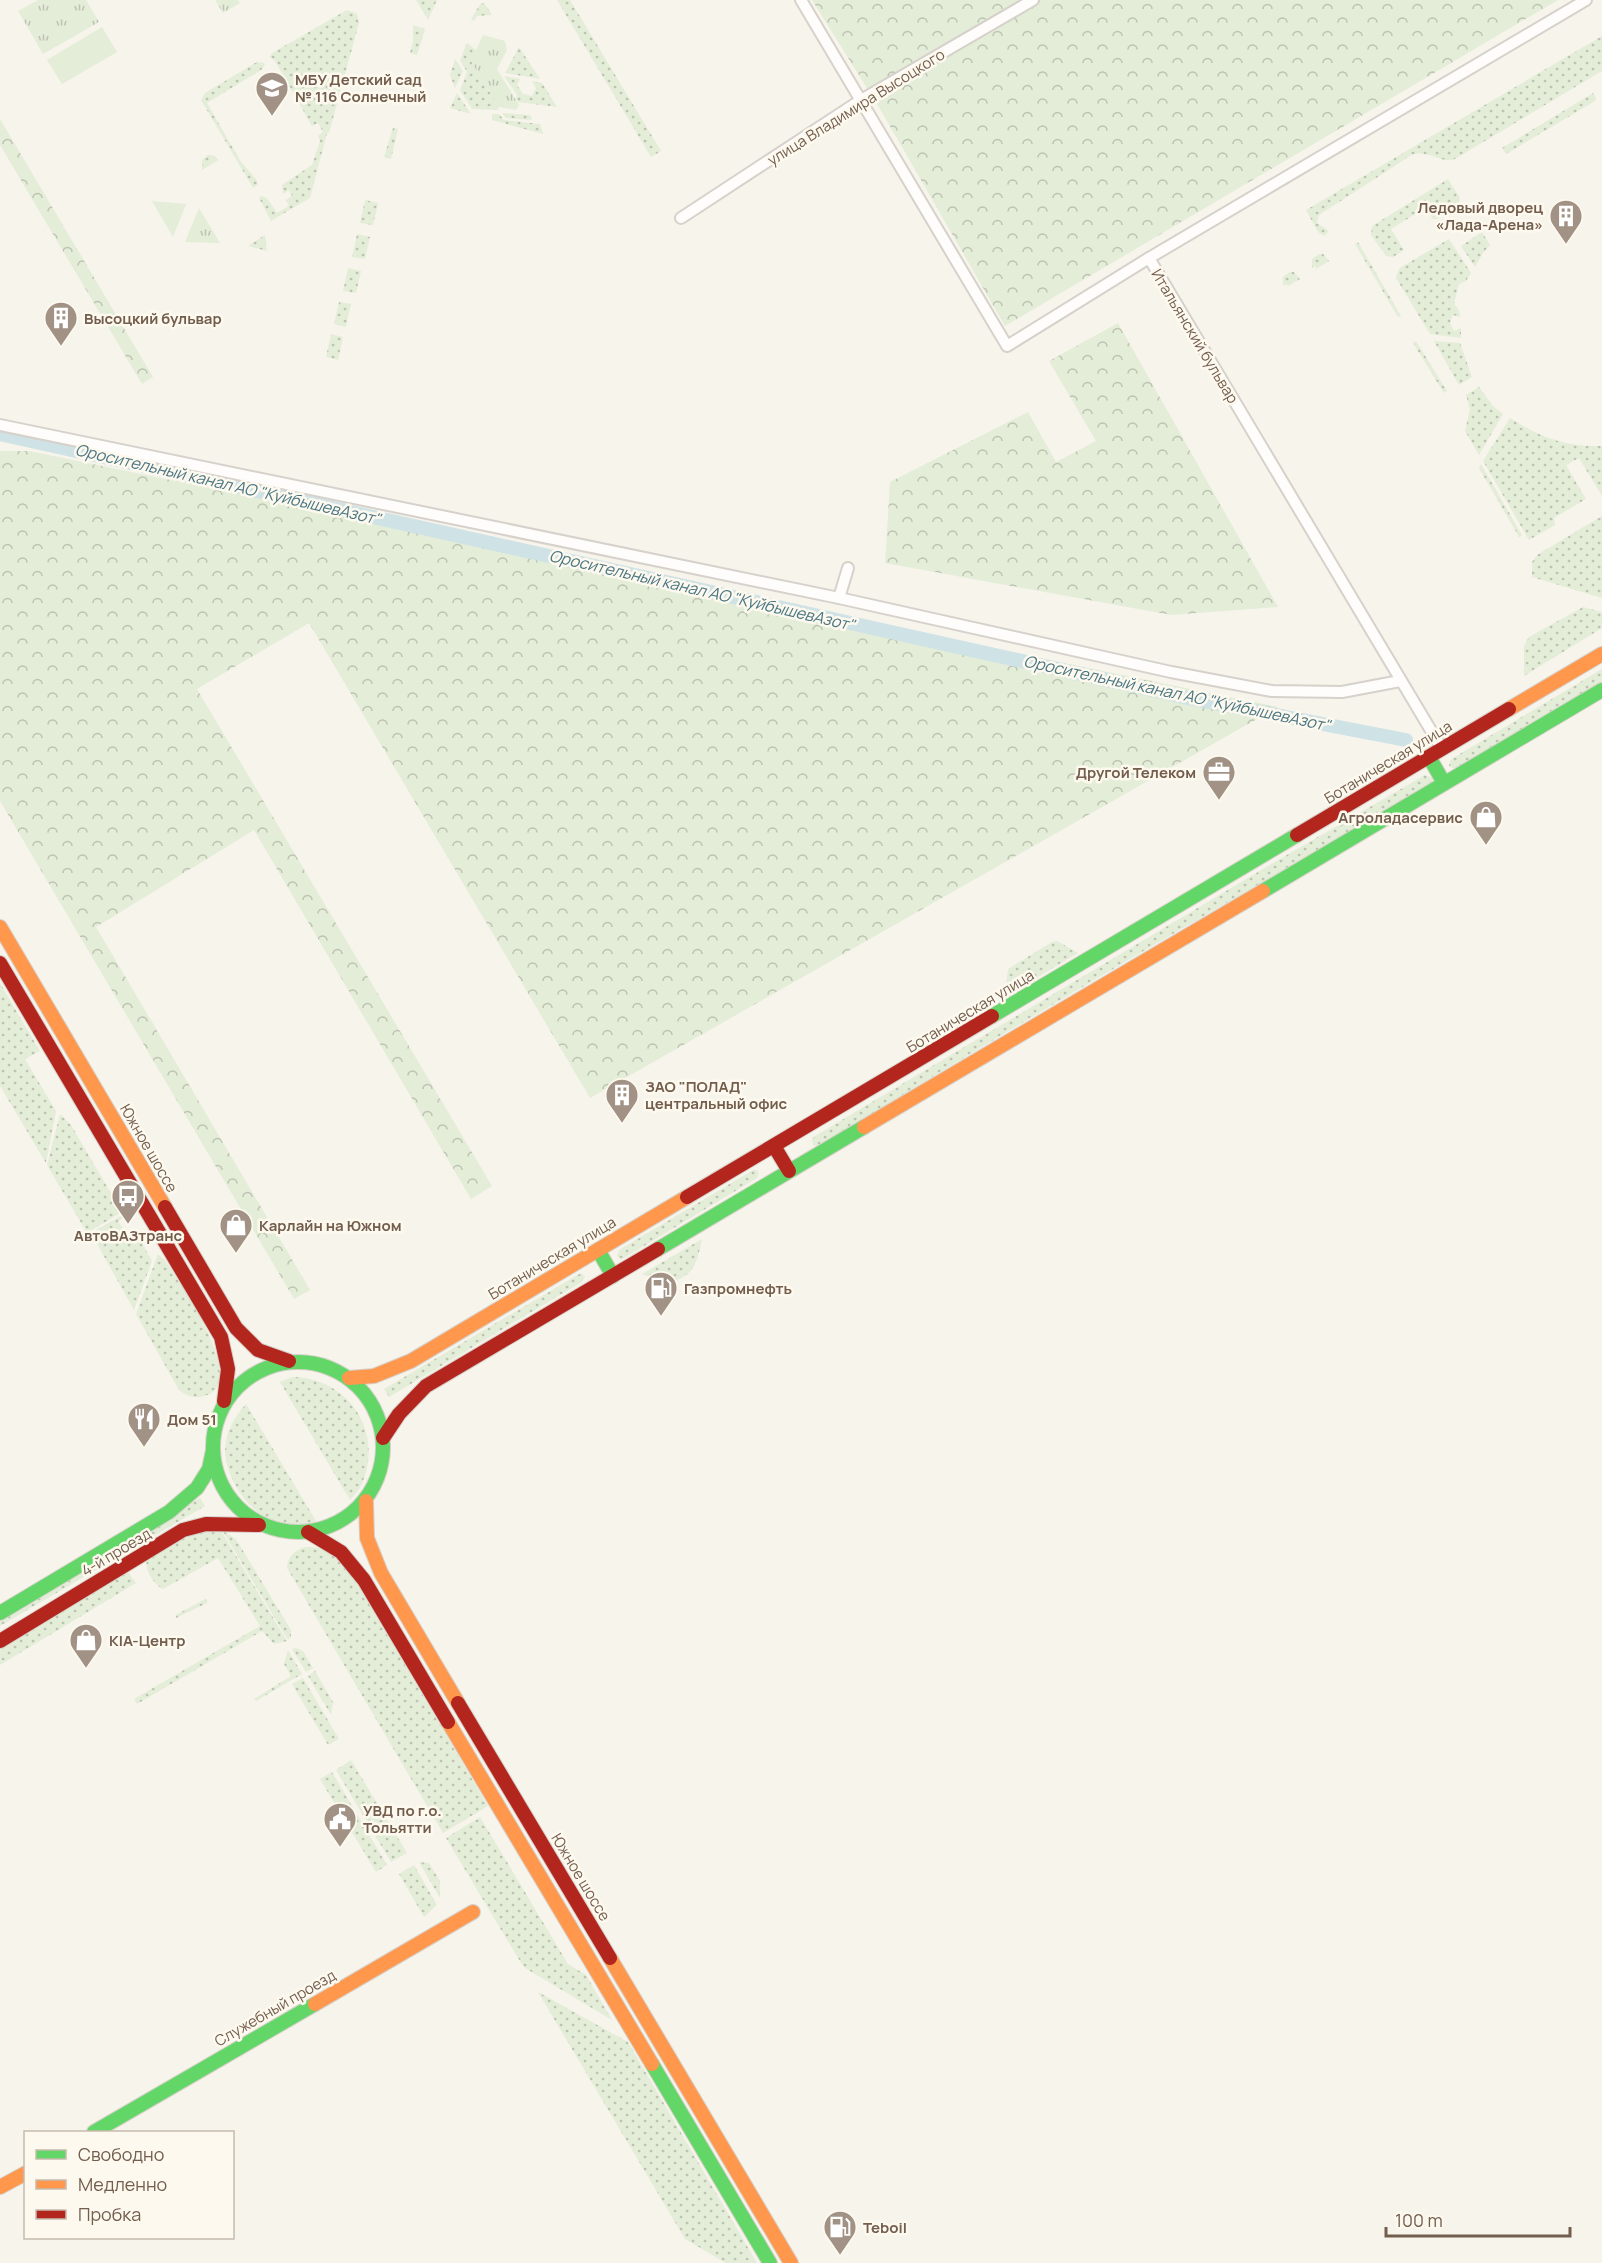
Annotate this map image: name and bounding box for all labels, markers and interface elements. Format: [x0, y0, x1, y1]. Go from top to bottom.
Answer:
street label: улица Владимира Высоцкого [763, 44, 949, 170]
place label: МБУ Детский сад № 116 Солнечный [295, 69, 426, 107]
school or university icon: МБУ Детский сад № 116 Солнечный [254, 70, 290, 117]
place label: Ледовый дворец «Лада-Арена» [1418, 197, 1543, 235]
building icon: Ледовый дворец «Лада-Арена» [1548, 198, 1584, 245]
street label: Итальянский бульвар [1147, 265, 1244, 407]
building icon: Высоцкий бульвар [43, 300, 79, 347]
place label: Высоцкий бульвар [84, 308, 222, 329]
water label: Оросительный канал АО "КуйбышевАзот" [73, 438, 384, 530]
water label: Оросительный канал АО "КуйбышевАзот" [547, 544, 858, 636]
water label: Оросительный канал АО "КуйбышевАзот" [1022, 650, 1334, 737]
street label: Ботаническая улица [1320, 716, 1456, 808]
office icon: Другой Телеком [1201, 754, 1237, 801]
place label: Другой Телеком [1076, 762, 1196, 783]
shop icon: Агроладасервис [1468, 799, 1504, 846]
place label: Агроладасервис [1338, 807, 1463, 828]
street label: Ботаническая улица [902, 965, 1038, 1057]
place label: ЗАО "ПОЛАД" центральный офис [645, 1076, 788, 1114]
building icon: ЗАО "ПОЛАД" центральный офис [604, 1077, 640, 1124]
street label: Южное шоссе [115, 1100, 183, 1196]
bus stop icon: АвтоВАЗтранс [110, 1178, 146, 1225]
shop icon: Карлайн на Южном [218, 1207, 254, 1254]
street label: Ботаническая улица [484, 1212, 620, 1304]
place label: Карлайн на Южном [259, 1215, 402, 1236]
place label: АвтоВАЗтранс [74, 1225, 183, 1246]
fuel station icon: Газпромнефть [643, 1270, 679, 1317]
place label: Газпромнефть [684, 1278, 792, 1299]
restaurant icon: Дом 51 [126, 1401, 162, 1448]
place label: Дом 51 [167, 1409, 217, 1430]
street label: 4-й проезд [77, 1523, 155, 1581]
shop icon: KIA-Центр [68, 1622, 104, 1669]
place label: KIA-Центр [109, 1630, 186, 1651]
place label: УВД по г.о. Тольятти [363, 1800, 442, 1838]
public building icon: УВД по г.о. Тольятти [322, 1801, 358, 1848]
street label: Южное шоссе [547, 1829, 616, 1925]
street label: Служебный проезд [211, 1965, 339, 2051]
legend [24, 2131, 234, 2239]
text: Свободно [78, 2142, 164, 2166]
text: Медленно [78, 2172, 167, 2196]
scale bar [1386, 2200, 1570, 2238]
text: Пробка [78, 2202, 141, 2226]
text: 100 m [1395, 2208, 1443, 2232]
fuel station icon: Teboil [822, 2209, 858, 2256]
place label: Teboil [863, 2217, 907, 2238]

